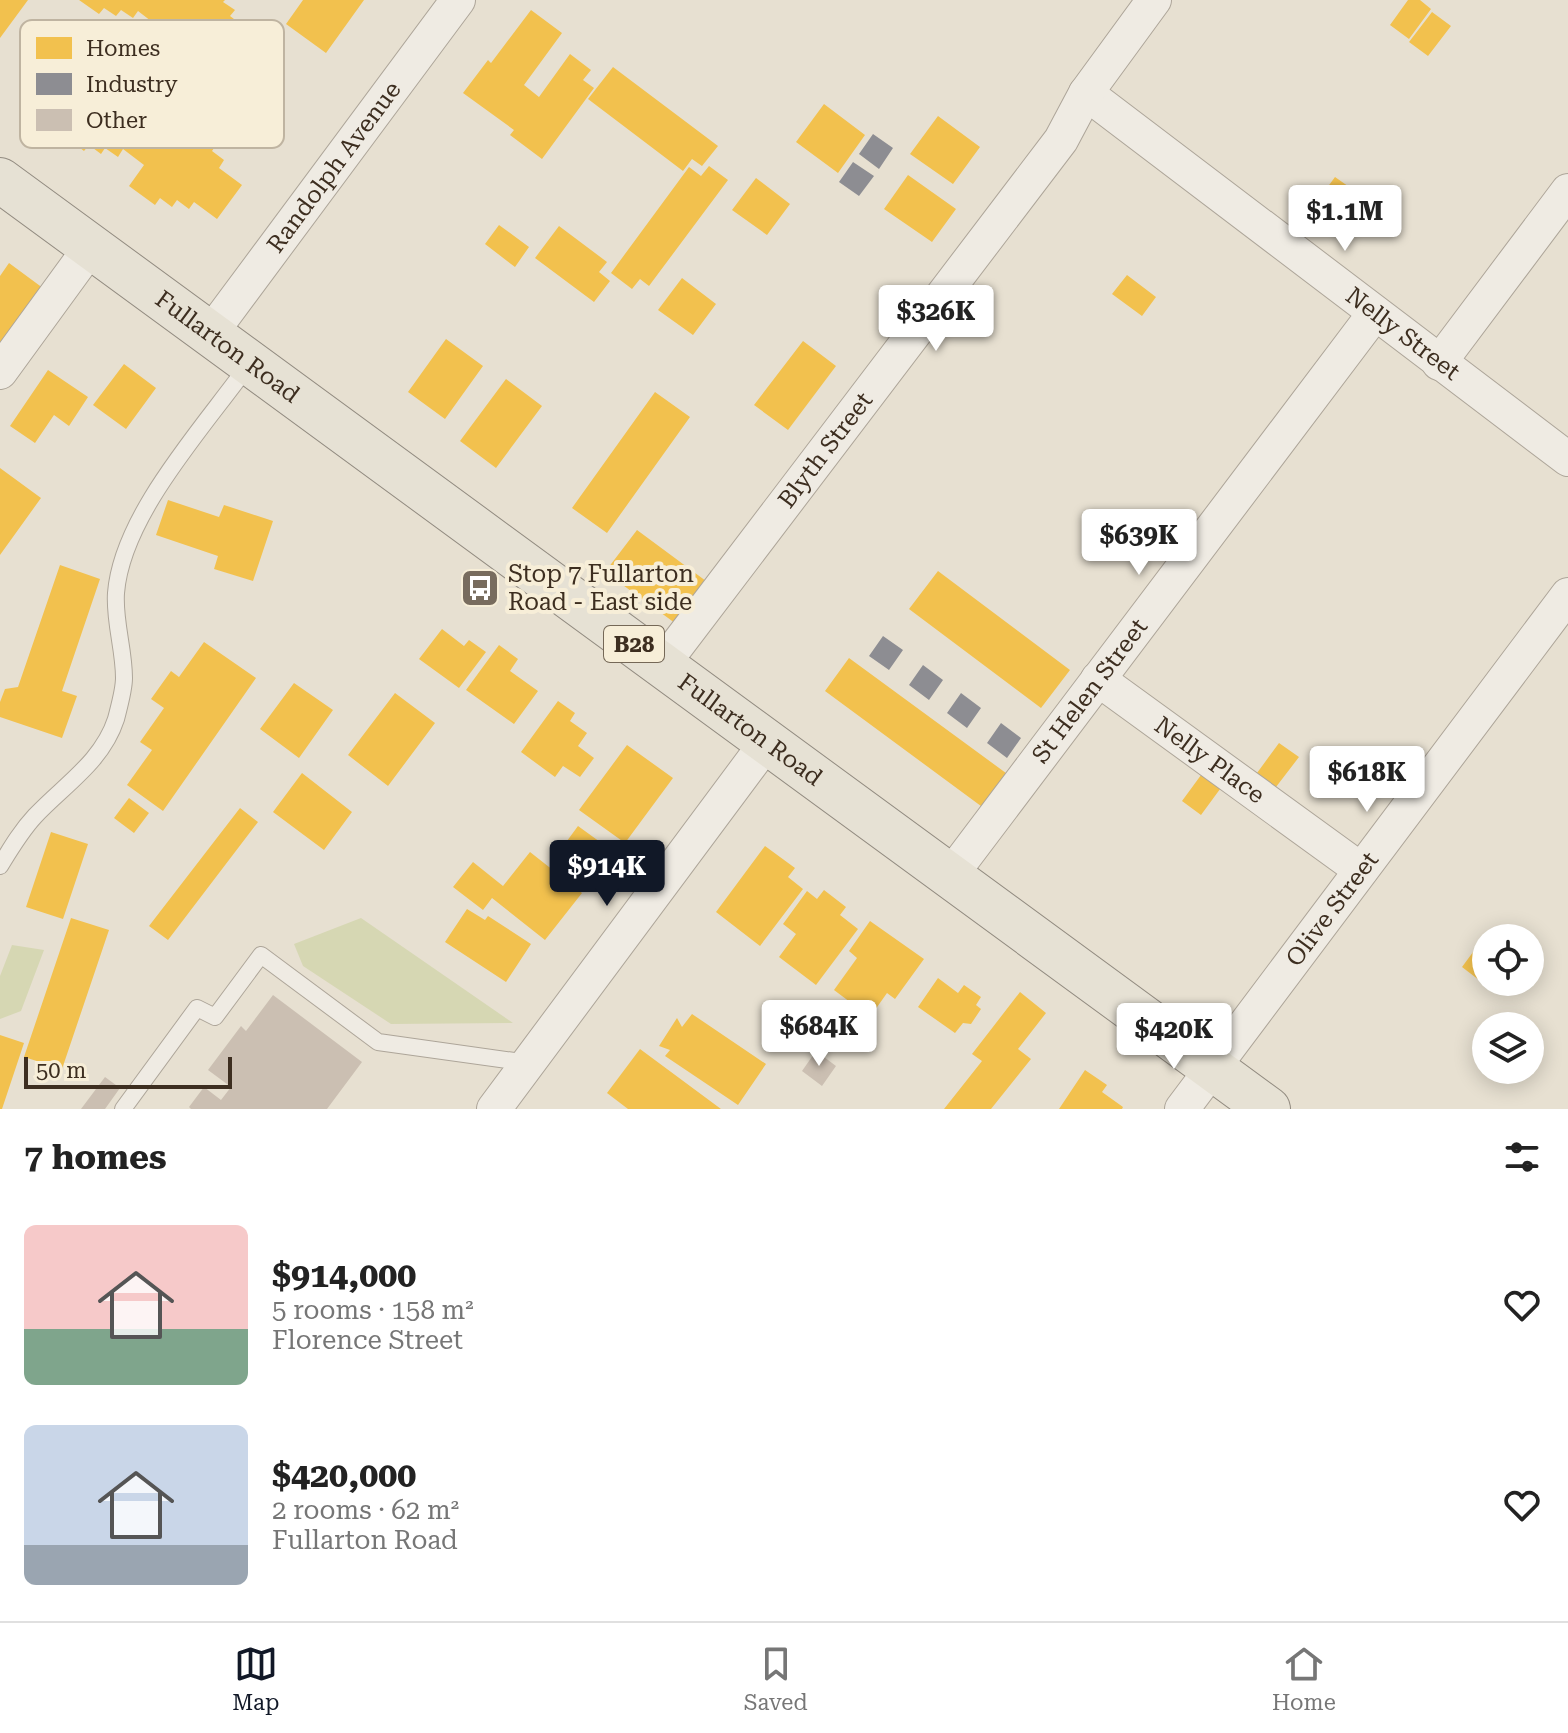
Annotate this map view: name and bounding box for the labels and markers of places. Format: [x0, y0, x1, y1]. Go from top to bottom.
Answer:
pin: $1.1M [1289, 185, 1401, 253]
pin: $326K [880, 285, 992, 353]
pin: $639K [1083, 509, 1195, 577]
place label: Stop 7 Fullarton Road - East side [508, 560, 694, 616]
bus stop icon: Stop 7 Fullarton Road - East side [459, 567, 501, 609]
pin: $618K [1311, 746, 1423, 814]
pin: $914K [551, 840, 663, 908]
pin: $684K [763, 1000, 875, 1068]
pin: $420K [1118, 1003, 1230, 1071]

